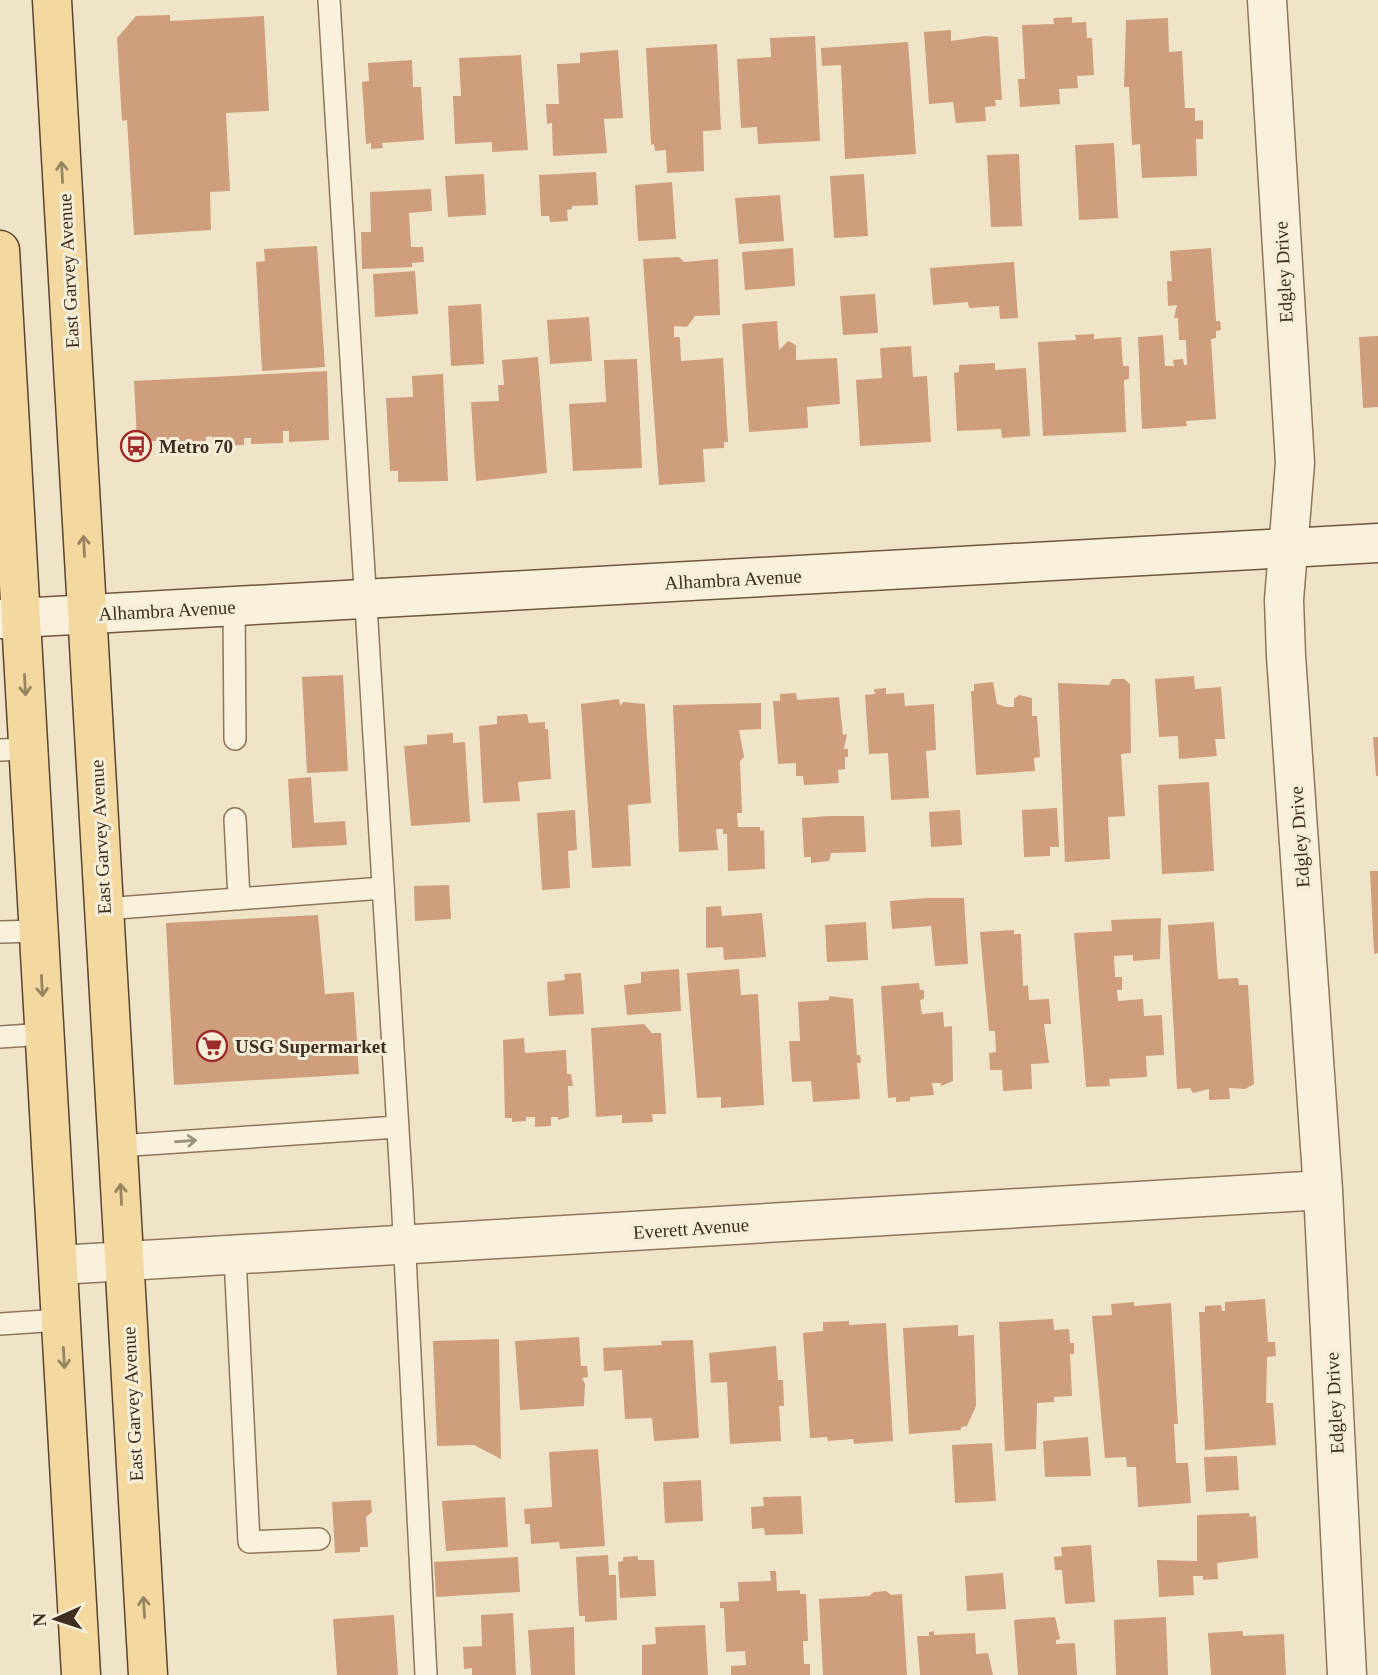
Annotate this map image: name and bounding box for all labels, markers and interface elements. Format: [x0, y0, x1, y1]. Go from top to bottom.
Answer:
one-way arrow [55, 161, 68, 184]
street label: East Garvey Avenue [54, 193, 83, 349]
street label: Edgley Drive [1270, 221, 1297, 323]
bus stop icon: Metro 70 [119, 429, 153, 463]
place label: Metro 70 [159, 436, 233, 457]
one-way arrow [77, 534, 90, 557]
street label: Alhambra Avenue [664, 565, 802, 594]
street label: Alhambra Avenue [98, 596, 236, 625]
one-way arrow [18, 674, 31, 697]
street label: East Garvey Avenue [86, 759, 115, 915]
street label: Edgley Drive [1285, 785, 1314, 888]
one-way arrow [36, 974, 49, 997]
supermarket icon: USG Supermarket [195, 1029, 229, 1063]
place label: USG Supermarket [235, 1036, 387, 1057]
one-way arrow [174, 1134, 197, 1147]
one-way arrow [114, 1182, 127, 1205]
street label: Everett Avenue [632, 1214, 750, 1243]
street label: East Garvey Avenue [118, 1326, 147, 1482]
one-way arrow [57, 1346, 70, 1369]
street label: Edgley Drive [1321, 1352, 1348, 1454]
north arrow [21, 1584, 91, 1654]
one-way arrow [137, 1596, 150, 1619]
text: N [29, 1612, 50, 1627]

